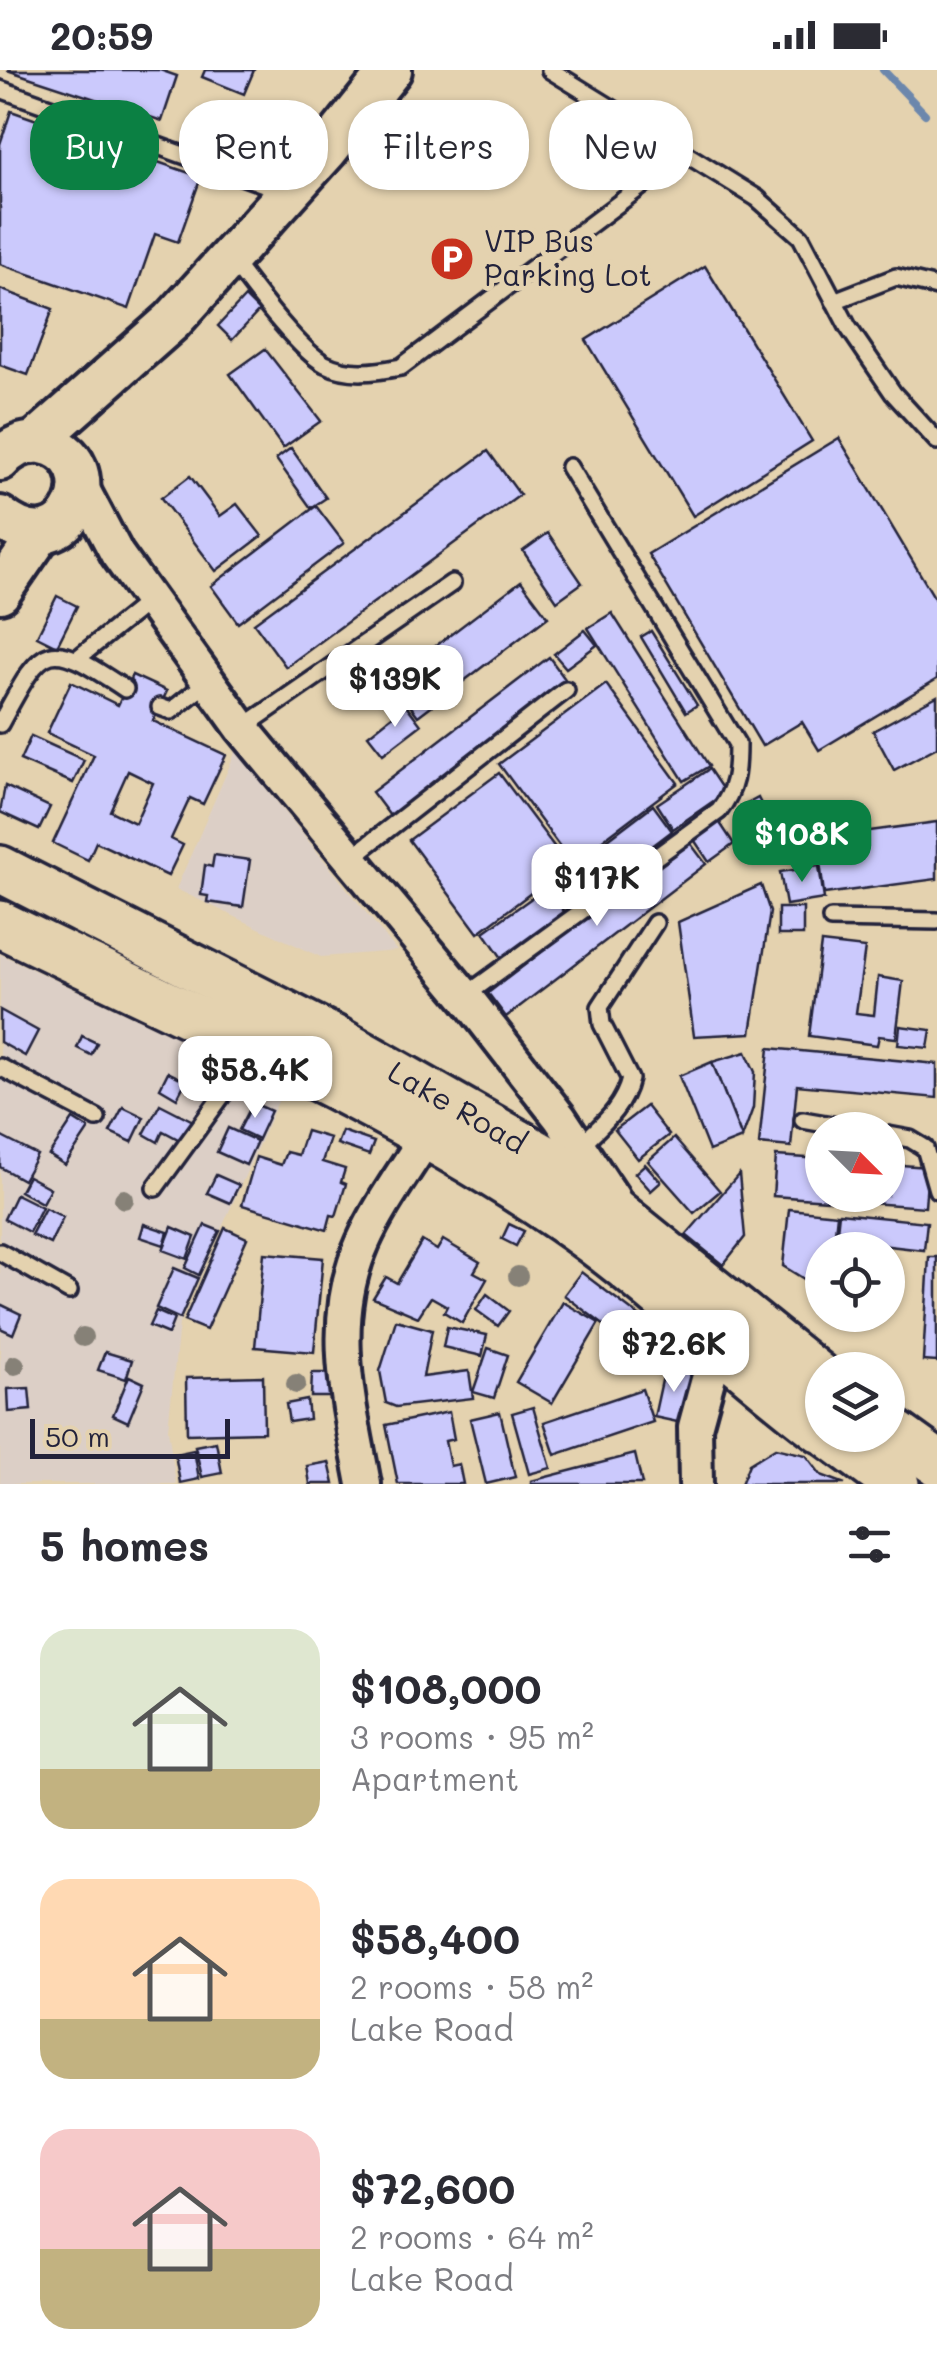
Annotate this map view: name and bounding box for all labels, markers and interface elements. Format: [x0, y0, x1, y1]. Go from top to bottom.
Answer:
text: 20:59 [50, 10, 153, 60]
chip: Buy [30, 100, 159, 190]
chip: Rent [179, 100, 328, 190]
chip: Filters [348, 100, 529, 190]
chip: New [549, 100, 693, 190]
place label: VIP Bus Parking Lot [484, 220, 652, 294]
parking icon: VIP Bus Parking Lot [429, 236, 475, 282]
pin: $139K [325, 645, 465, 730]
text: $139K [348, 656, 442, 698]
pin: $108K [732, 800, 872, 885]
text: $108K [754, 811, 850, 853]
pin: $117K [527, 844, 667, 929]
text: $117K [553, 855, 641, 897]
pin: $58.4K [174, 1036, 336, 1121]
text: $58.4K [200, 1047, 310, 1089]
street label: Lake Road [382, 1051, 534, 1162]
north arrow [805, 1112, 905, 1212]
map controls [805, 1112, 905, 1452]
button: locate [805, 1232, 905, 1332]
pin: $72.6K [593, 1310, 755, 1395]
text: $72.6K [621, 1321, 727, 1363]
button: layers [805, 1352, 905, 1452]
scale bar [30, 1414, 230, 1458]
text: 50 m [45, 1418, 110, 1454]
text: 5 homes [40, 1517, 209, 1572]
icon: filters [842, 1517, 897, 1572]
text: $108,000 [350, 1660, 542, 1715]
icon: home [120, 1669, 240, 1789]
text: 3 rooms · 95 m² [350, 1715, 594, 1757]
text: Apartment [350, 1757, 519, 1799]
text: $58,400 [350, 1910, 520, 1965]
icon: home [120, 1919, 240, 2039]
text: 2 rooms · 58 m² [350, 1965, 593, 2007]
text: Lake Road [350, 2007, 514, 2049]
text: $72,600 [350, 2160, 515, 2215]
icon: home [120, 2169, 240, 2289]
text: 2 rooms · 64 m² [350, 2215, 594, 2257]
text: Lake Road [350, 2257, 514, 2299]

